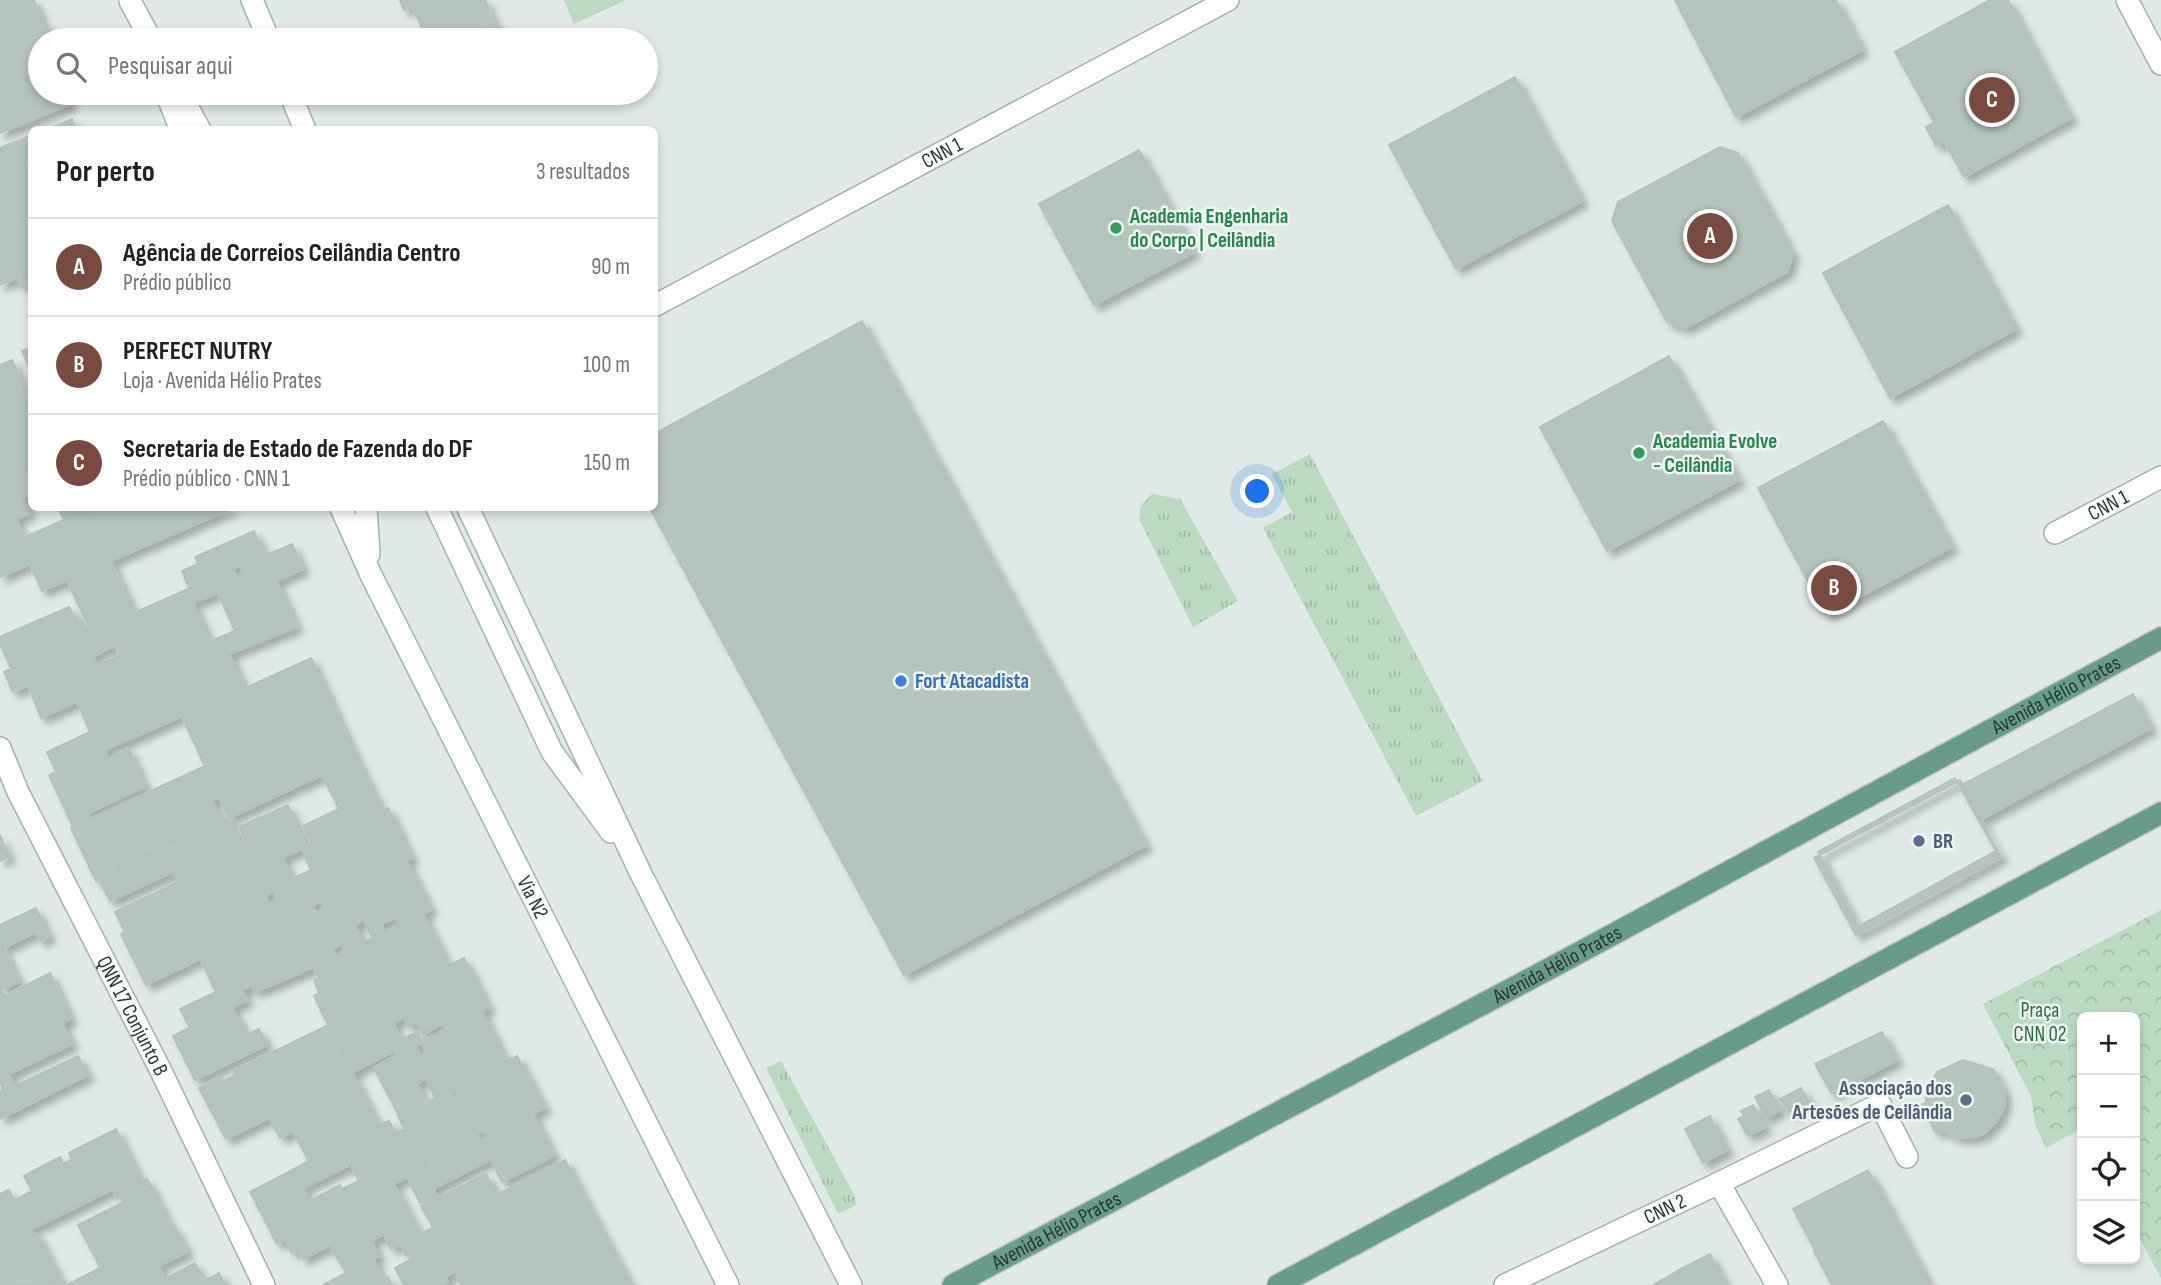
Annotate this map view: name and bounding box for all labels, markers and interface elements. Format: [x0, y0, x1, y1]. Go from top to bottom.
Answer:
search box [28, 28, 658, 105]
icon: search [52, 48, 90, 86]
text: Pesquisar aqui [108, 51, 233, 82]
pin: C [1969, 74, 2015, 126]
street label: CNN 1 [917, 131, 967, 174]
text: Por perto [56, 154, 155, 190]
text: 3 resultados [536, 158, 630, 186]
place label: Academia Engenharia do Corpo | Ceilândia [1129, 204, 1288, 253]
pin: A [1687, 210, 1733, 262]
marker: Academia Engenharia do Corpo | Ceilândia [1108, 220, 1124, 236]
text: Agência de Correios Ceilândia Centro [123, 238, 460, 269]
text: A [74, 253, 84, 281]
text: 90 m [591, 253, 630, 281]
text: Prédio público [123, 269, 232, 297]
text: PERFECT NUTRY [123, 336, 272, 367]
text: B [74, 351, 84, 379]
text: 100 m [583, 351, 630, 379]
text: Loja · Avenida Hélio Prates [123, 367, 322, 395]
place label: Academia Evolve - Ceilândia [1652, 429, 1777, 478]
text: Secretaria de Estado de Fazenda do DF [123, 434, 473, 465]
marker: Academia Evolve - Ceilândia [1631, 445, 1647, 461]
text: C [73, 449, 85, 477]
text: 150 m [584, 449, 630, 477]
text: Prédio público · CNN 1 [123, 465, 290, 493]
your location [1240, 474, 1274, 508]
street label: CNN 1 [2083, 484, 2133, 526]
pin: B [1811, 562, 1857, 614]
street label: Avenida Hélio Prates [1986, 650, 2125, 740]
place label: Fort Atacadista [915, 669, 1029, 694]
marker: Fort Atacadista [893, 673, 909, 689]
place label: BR [1933, 829, 1953, 854]
marker: BR [1911, 833, 1927, 849]
street label: Via N2 [512, 872, 554, 923]
street label: Avenida Hélio Prates [1487, 920, 1626, 1009]
street label: QNN 17 Conjunto B [92, 952, 174, 1080]
park label: Praça CNN 02 [2014, 998, 2066, 1047]
map controls [2077, 1012, 2140, 1264]
button: + [2077, 1012, 2140, 1075]
button: − [2077, 1075, 2140, 1138]
place label: Associação dos Artesões de Ceilândia [1791, 1076, 1952, 1125]
marker: Associação dos Artesões de Ceilândia [1958, 1092, 1974, 1108]
button: locate [2077, 1138, 2140, 1201]
street label: Avenida Hélio Prates [987, 1186, 1125, 1275]
street label: CNN 2 [1640, 1188, 1690, 1230]
button: layers [2077, 1201, 2140, 1264]

